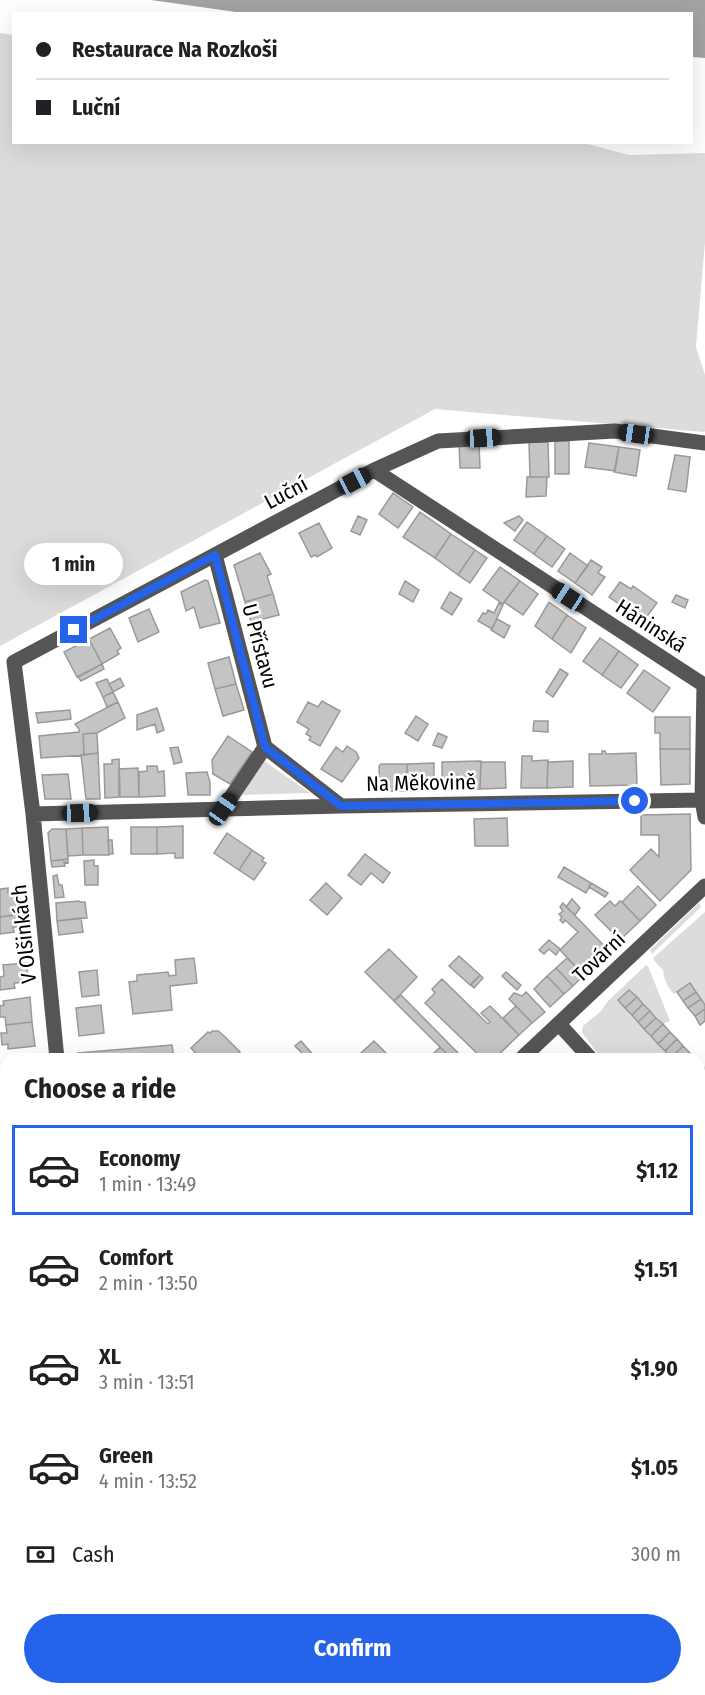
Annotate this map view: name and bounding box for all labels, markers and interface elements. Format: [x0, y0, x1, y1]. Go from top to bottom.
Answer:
text: Restaurace Na Rozkoši [72, 36, 277, 63]
text: Luční [72, 94, 120, 121]
car [617, 423, 655, 445]
car [465, 428, 501, 448]
car [334, 465, 374, 497]
street label: Luční [260, 471, 312, 515]
callout: 1 min [25, 543, 124, 585]
text: 1 min [52, 552, 95, 576]
car [548, 580, 588, 614]
street label: Háninská [611, 594, 691, 658]
street label: U Přístavu [236, 601, 284, 691]
route end [60, 616, 87, 643]
street label: Na Měkovině [366, 769, 476, 797]
route start [621, 787, 648, 814]
car [205, 789, 241, 829]
car [62, 803, 98, 823]
street label: V Olšinkách [6, 883, 42, 985]
street label: Tovární [567, 926, 631, 988]
text: Choose a ride [24, 1073, 176, 1105]
icon: car [27, 1143, 81, 1197]
text: Economy [99, 1145, 180, 1172]
text: $1.12 [636, 1157, 678, 1184]
text: 1 min · 13:49 [99, 1172, 196, 1196]
icon: car [27, 1242, 81, 1296]
text: Comfort [99, 1244, 173, 1271]
text: $1.51 [634, 1256, 678, 1283]
text: 2 min · 13:50 [99, 1271, 198, 1295]
icon: car [27, 1341, 81, 1395]
text: XL [99, 1343, 121, 1370]
text: $1.90 [631, 1355, 678, 1382]
text: 3 min · 13:51 [99, 1370, 194, 1394]
icon: car [27, 1440, 81, 1494]
text: Green [99, 1442, 153, 1469]
text: $1.05 [631, 1454, 678, 1481]
text: 4 min · 13:52 [99, 1469, 197, 1493]
icon: cash [24, 1538, 57, 1571]
text: Cash [72, 1541, 115, 1568]
text: 300 m [631, 1542, 681, 1566]
button: Confirm [24, 1614, 681, 1683]

